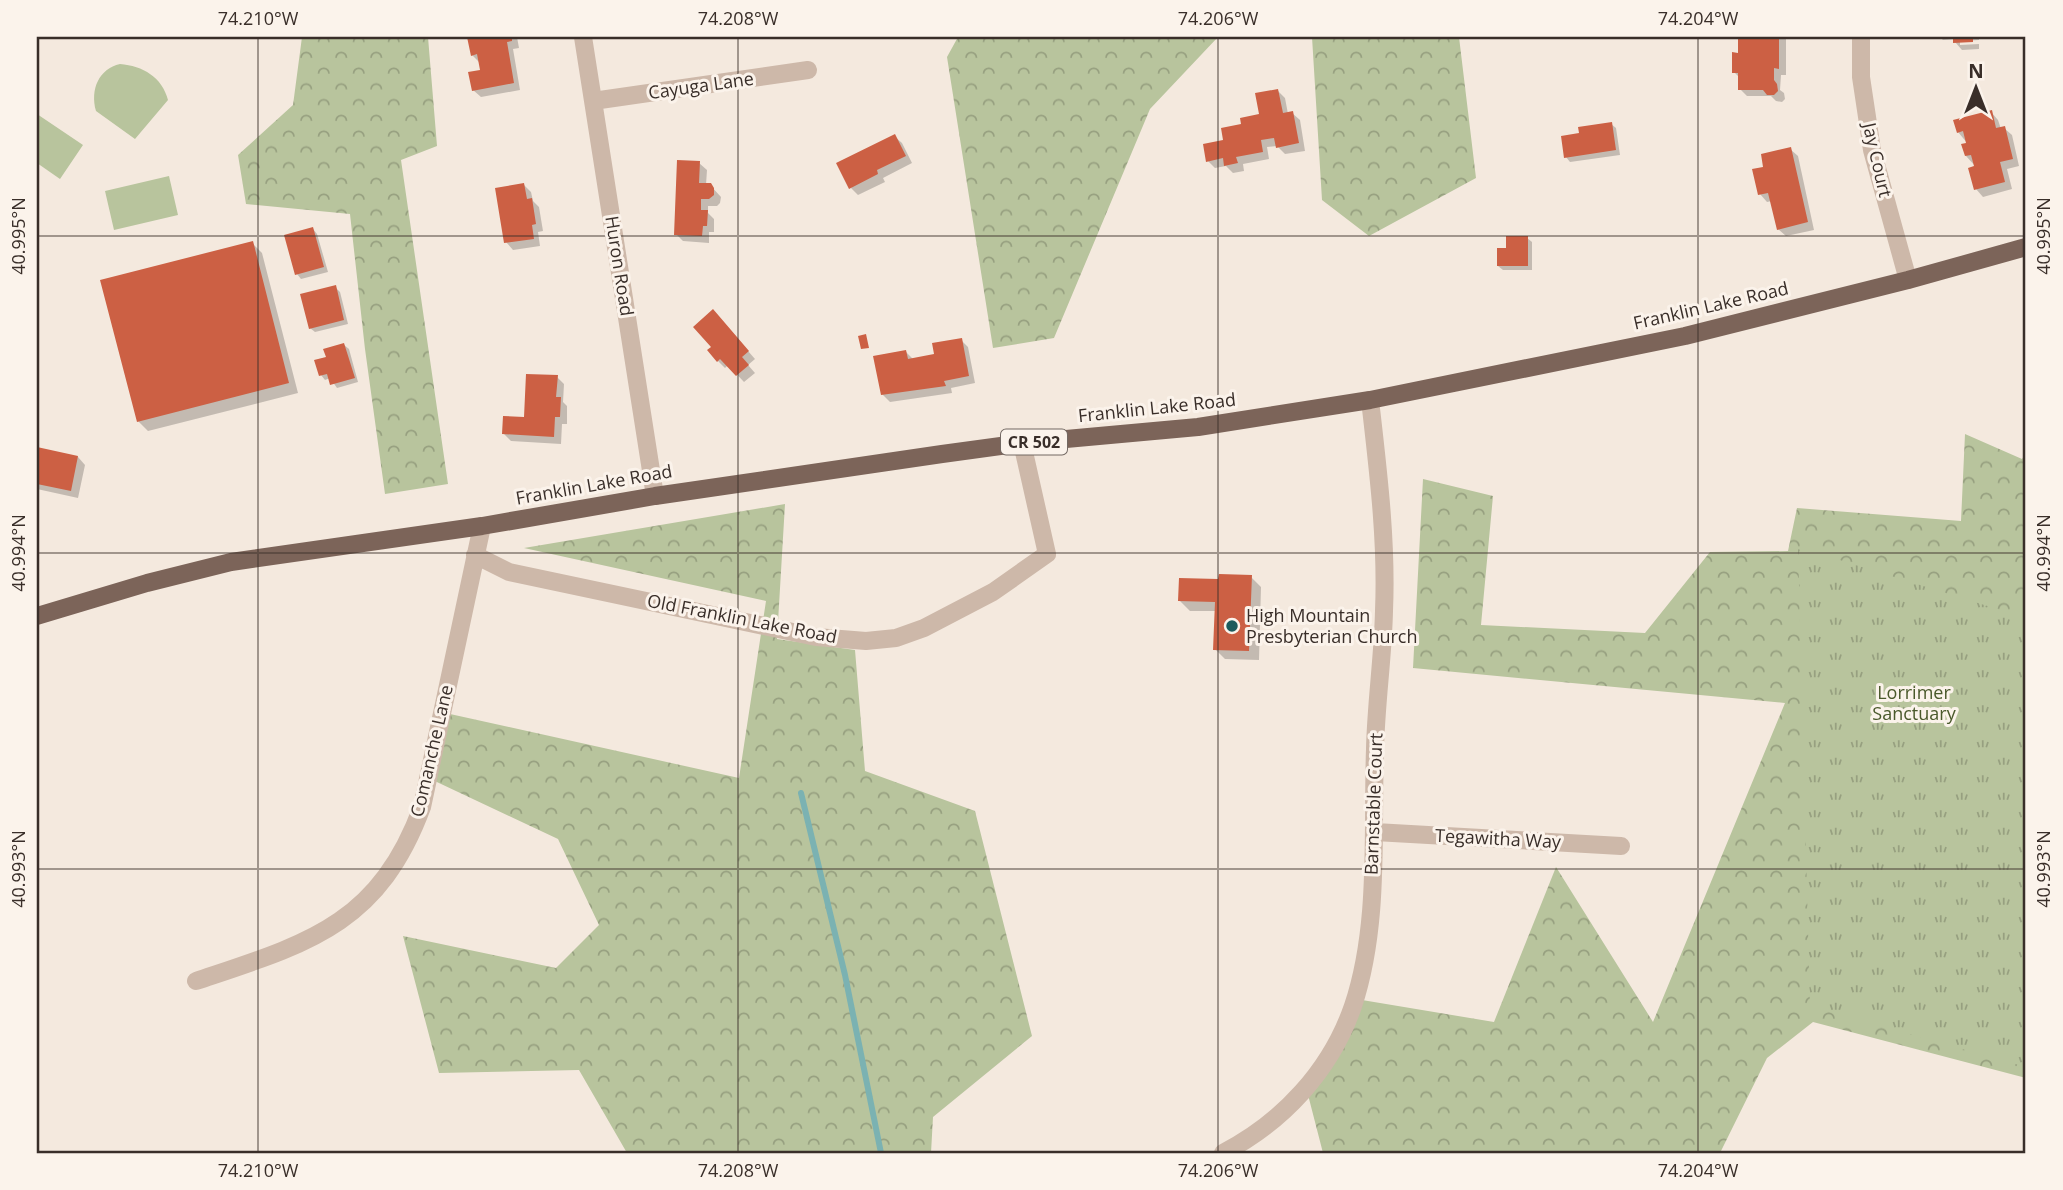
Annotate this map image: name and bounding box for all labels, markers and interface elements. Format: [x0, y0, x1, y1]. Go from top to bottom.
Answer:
text: 74.210°W [218, 6, 299, 30]
text: 74.208°W [698, 6, 779, 30]
text: 74.206°W [1178, 6, 1259, 30]
text: 74.204°W [1658, 6, 1739, 30]
north arrow [1940, 52, 2010, 122]
text: N [1968, 58, 1984, 84]
street label: Cayuga Lane [647, 66, 755, 104]
street label: Jay Court [1857, 118, 1898, 199]
text: 40.995°N [6, 197, 30, 275]
text: 40.995°N [2031, 197, 2055, 275]
street label: Huron Road [600, 214, 640, 318]
street label: Franklin Lake Road [1631, 276, 1791, 335]
street label: Franklin Lake Road [1077, 387, 1237, 427]
road number: CR 502 [1001, 430, 1067, 454]
street label: Franklin Lake Road [514, 458, 674, 510]
text: 40.994°N [6, 514, 30, 592]
text: 40.994°N [2031, 514, 2055, 592]
street label: Old Franklin Lake Road [645, 588, 839, 648]
place label: High Mountain Presbyterian Church [1246, 603, 1417, 648]
marker: High Mountain Presbyterian Church [1224, 618, 1240, 634]
park label: Lorrimer Sanctuary [1872, 680, 1957, 725]
street label: Comanche Lane [404, 682, 458, 819]
street label: Barnstable Court [1359, 732, 1387, 876]
street label: Tegawitha Way [1434, 823, 1563, 853]
text: 40.993°N [6, 830, 30, 908]
text: 40.993°N [2031, 830, 2055, 908]
text: 74.210°W [218, 1158, 299, 1182]
text: 74.208°W [698, 1158, 779, 1182]
text: 74.206°W [1178, 1158, 1259, 1182]
text: 74.204°W [1658, 1158, 1739, 1182]

